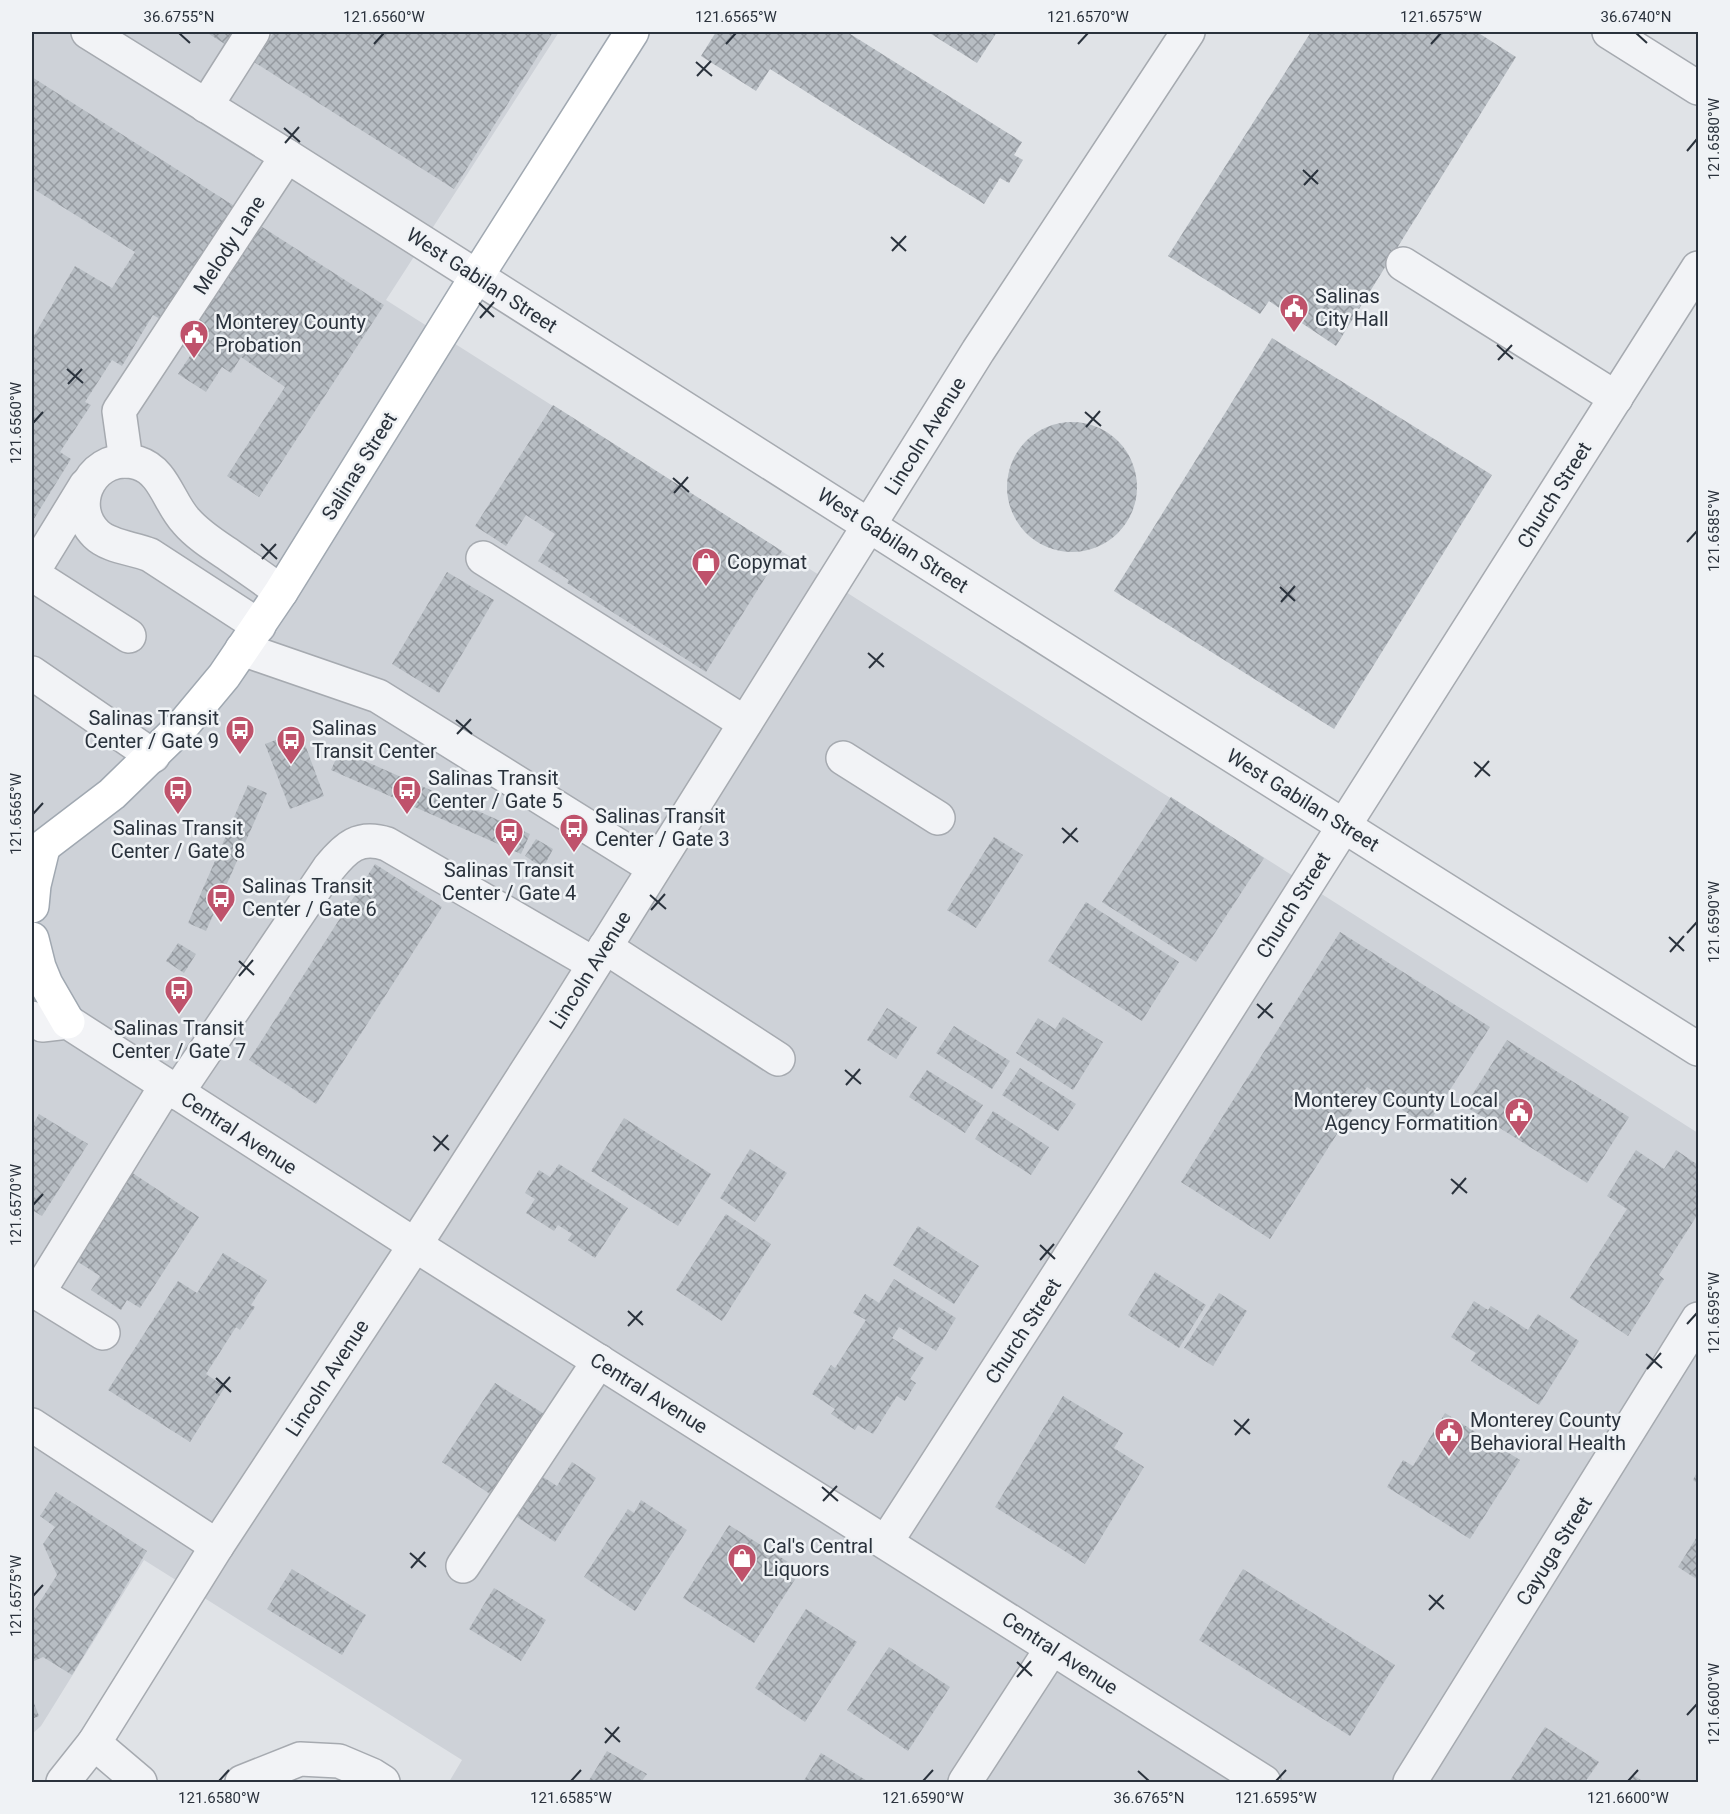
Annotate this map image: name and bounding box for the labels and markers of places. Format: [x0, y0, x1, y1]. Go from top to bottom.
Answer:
place label: Salinas City Hall [1315, 284, 1389, 331]
public building icon: Salinas City Hall [1278, 292, 1310, 334]
place label: Monterey County Probation [215, 310, 367, 357]
public building icon: Monterey County Probation [178, 318, 210, 360]
shop icon: Copymat [690, 546, 722, 588]
place label: Copymat [727, 550, 807, 574]
place label: Salinas Transit Center / Gate 9 [84, 706, 219, 753]
bus stop icon: Salinas Transit Center / Gate 9 [224, 714, 256, 756]
place label: Salinas Transit Center [312, 716, 437, 763]
bus stop icon: Salinas Transit Center [275, 724, 307, 766]
place label: Salinas Transit Center / Gate 5 [428, 766, 563, 813]
bus stop icon: Salinas Transit Center / Gate 8 [162, 774, 194, 816]
bus stop icon: Salinas Transit Center / Gate 5 [391, 774, 423, 816]
place label: Salinas Transit Center / Gate 3 [595, 804, 730, 851]
bus stop icon: Salinas Transit Center / Gate 3 [558, 812, 590, 854]
place label: Salinas Transit Center / Gate 8 [111, 816, 245, 863]
bus stop icon: Salinas Transit Center / Gate 4 [493, 816, 525, 858]
place label: Salinas Transit Center / Gate 4 [442, 858, 576, 905]
place label: Salinas Transit Center / Gate 6 [242, 874, 377, 921]
bus stop icon: Salinas Transit Center / Gate 6 [205, 882, 237, 924]
bus stop icon: Salinas Transit Center / Gate 7 [163, 974, 195, 1016]
place label: Salinas Transit Center / Gate 7 [112, 1016, 246, 1063]
place label: Monterey County Local Agency Formatition [1294, 1088, 1498, 1135]
public building icon: Monterey County Local Agency Formatition [1503, 1096, 1535, 1138]
place label: Monterey County Behavioral Health [1470, 1408, 1626, 1455]
public building icon: Monterey County Behavioral Health [1433, 1416, 1465, 1458]
place label: Cal's Central Liquors [763, 1534, 873, 1581]
shop icon: Cal's Central Liquors [726, 1542, 758, 1584]

